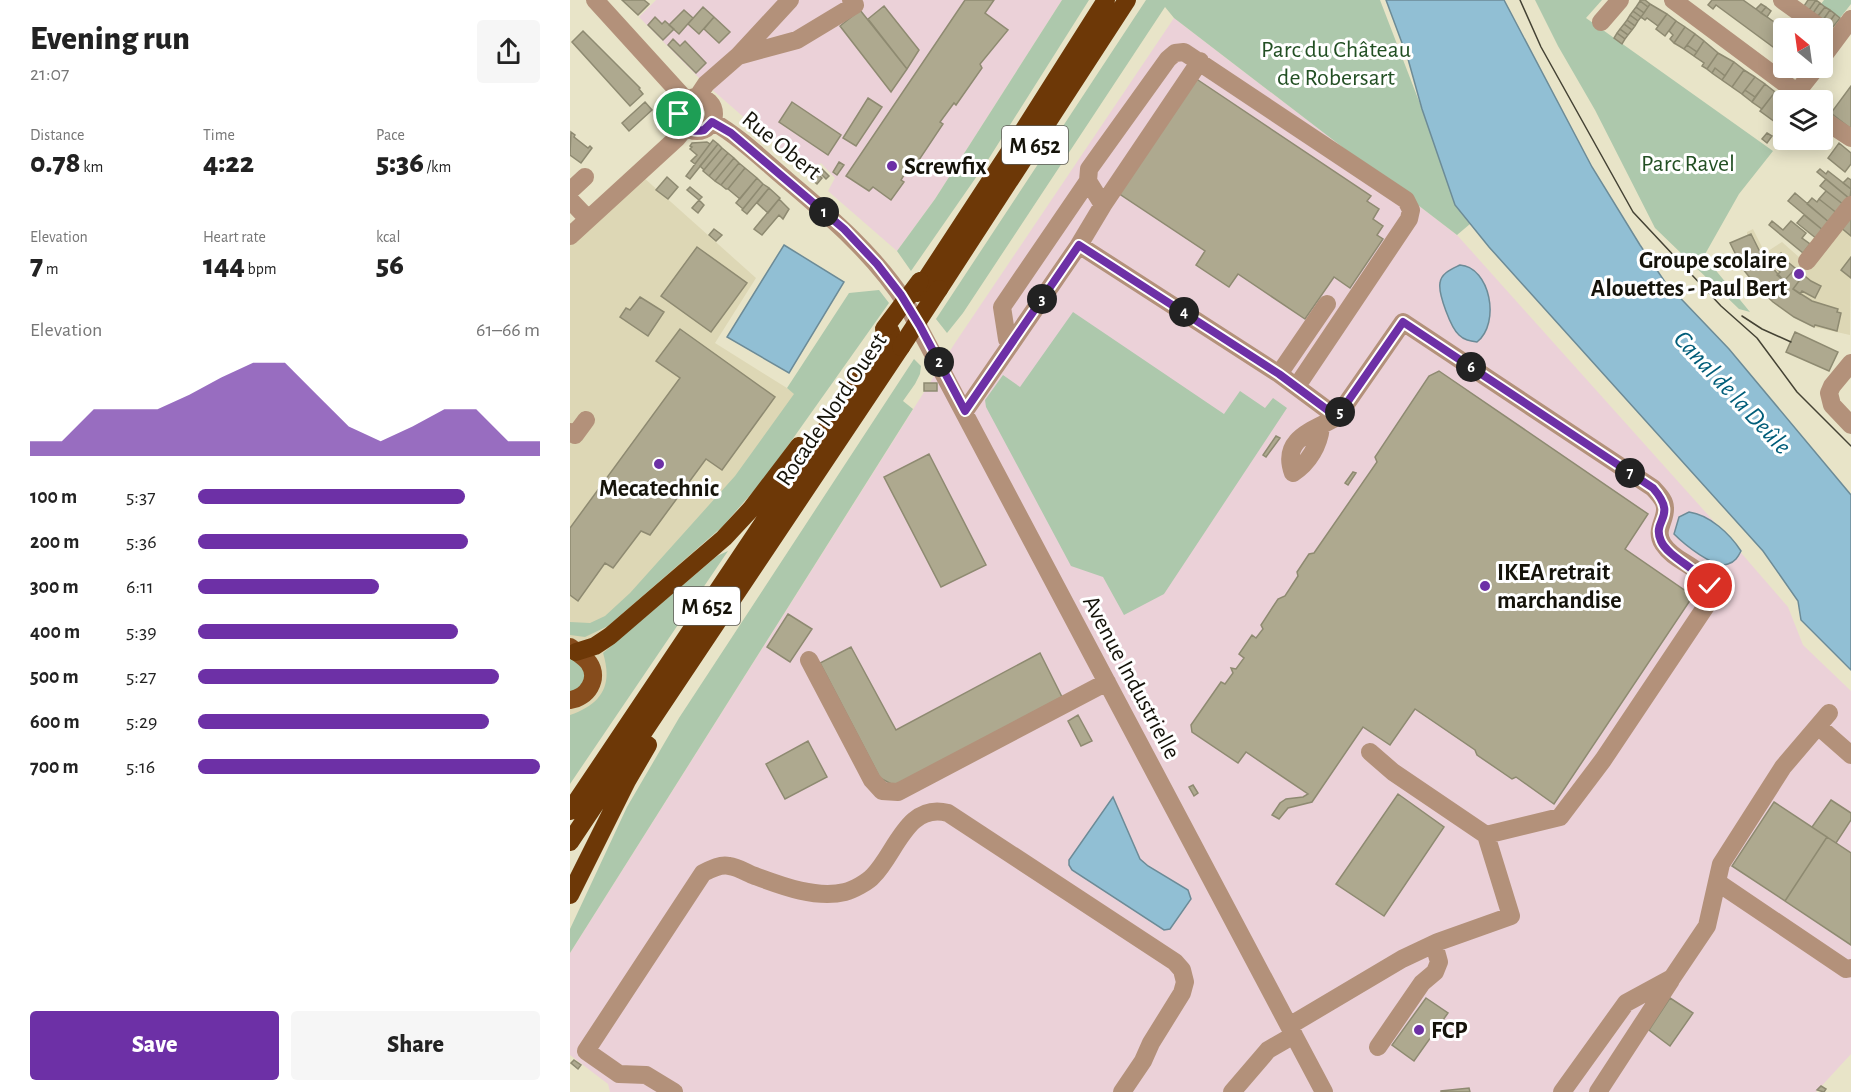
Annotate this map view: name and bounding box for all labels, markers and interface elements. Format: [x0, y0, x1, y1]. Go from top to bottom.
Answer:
north arrow [1773, 18, 1833, 78]
map controls [1773, 18, 1833, 150]
button: share [477, 20, 540, 83]
text: Evening run [30, 23, 190, 56]
park label: Parc du Château de Robersart [1261, 38, 1411, 90]
text: 21:07 [30, 64, 69, 84]
pin [653, 88, 704, 139]
button: layers [1773, 90, 1833, 150]
icon: arrive [662, 97, 695, 130]
street label: Rue Obert [737, 107, 826, 185]
road number: M 652 [1002, 126, 1068, 164]
text: Distance [30, 127, 84, 143]
text: Time [203, 127, 235, 143]
text: Pace [376, 127, 405, 143]
text: 0.78 [30, 148, 81, 178]
text: 4:22 [203, 148, 254, 178]
text: 5:36 [376, 148, 424, 178]
park label: Parc Ravel [1641, 152, 1735, 176]
place label: Screwfix [904, 155, 987, 179]
text: km [81, 159, 103, 175]
text: /km [424, 159, 451, 175]
marker: Screwfix [885, 159, 899, 173]
pin: 1 [809, 197, 839, 227]
text: 1 [821, 204, 827, 220]
text: Elevation [30, 229, 88, 245]
text: Heart rate [203, 229, 266, 245]
text: kcal [376, 229, 400, 245]
place label: Groupe scolaire Alouettes - Paul Bert [1591, 249, 1787, 301]
text: 7 [30, 250, 43, 280]
text: 144 [203, 250, 245, 280]
text: 56 [376, 250, 404, 280]
text: m [43, 261, 59, 277]
text: bpm [245, 261, 277, 277]
marker: Groupe scolaire Alouettes - Paul Bert [1792, 267, 1806, 281]
pin: 3 [1027, 284, 1057, 314]
text: 3 [1039, 291, 1045, 307]
pin: 4 [1169, 297, 1199, 327]
text: 4 [1180, 304, 1188, 320]
text: Elevation [30, 320, 102, 340]
text: 61–66 m [476, 320, 540, 340]
water label: Canal de la Deûle [1669, 326, 1796, 460]
street label: Rocade Nord Ouest [772, 329, 892, 490]
pin: 2 [924, 347, 954, 377]
pin: 6 [1456, 352, 1486, 382]
text: 2 [935, 354, 943, 370]
text: 6 [1467, 359, 1475, 375]
pin: 5 [1325, 397, 1355, 427]
text: 5 [1337, 404, 1343, 420]
marker: Mecatechnic [652, 457, 666, 471]
pin: 7 [1615, 458, 1645, 488]
text: 7 [1627, 465, 1633, 481]
place label: Mecatechnic [599, 477, 719, 501]
text: 100 m [30, 487, 77, 507]
text: 5:37 [126, 487, 156, 507]
text: 200 m [30, 532, 79, 552]
text: 5:36 [126, 532, 157, 552]
pin [1684, 560, 1735, 611]
place label: IKEA retrait marchandise [1497, 561, 1622, 613]
icon: check [1693, 569, 1726, 602]
text: 300 m [30, 577, 79, 597]
text: 6:11 [126, 577, 154, 597]
marker: IKEA retrait marchandise [1478, 579, 1492, 593]
road number: M 652 [674, 587, 740, 625]
street label: Avenue Industrielle [1078, 592, 1184, 763]
text: 400 m [30, 622, 80, 642]
text: 5:39 [126, 622, 157, 642]
text: 500 m [30, 667, 79, 687]
text: 5:27 [126, 667, 156, 687]
text: 600 m [30, 712, 80, 732]
text: 5:29 [126, 712, 157, 732]
text: 700 m [30, 757, 79, 777]
text: 5:16 [126, 757, 155, 777]
button: Save [30, 1011, 279, 1080]
button: Share [291, 1011, 540, 1080]
place label: FCP [1431, 1019, 1468, 1043]
marker: FCP [1412, 1023, 1426, 1037]

